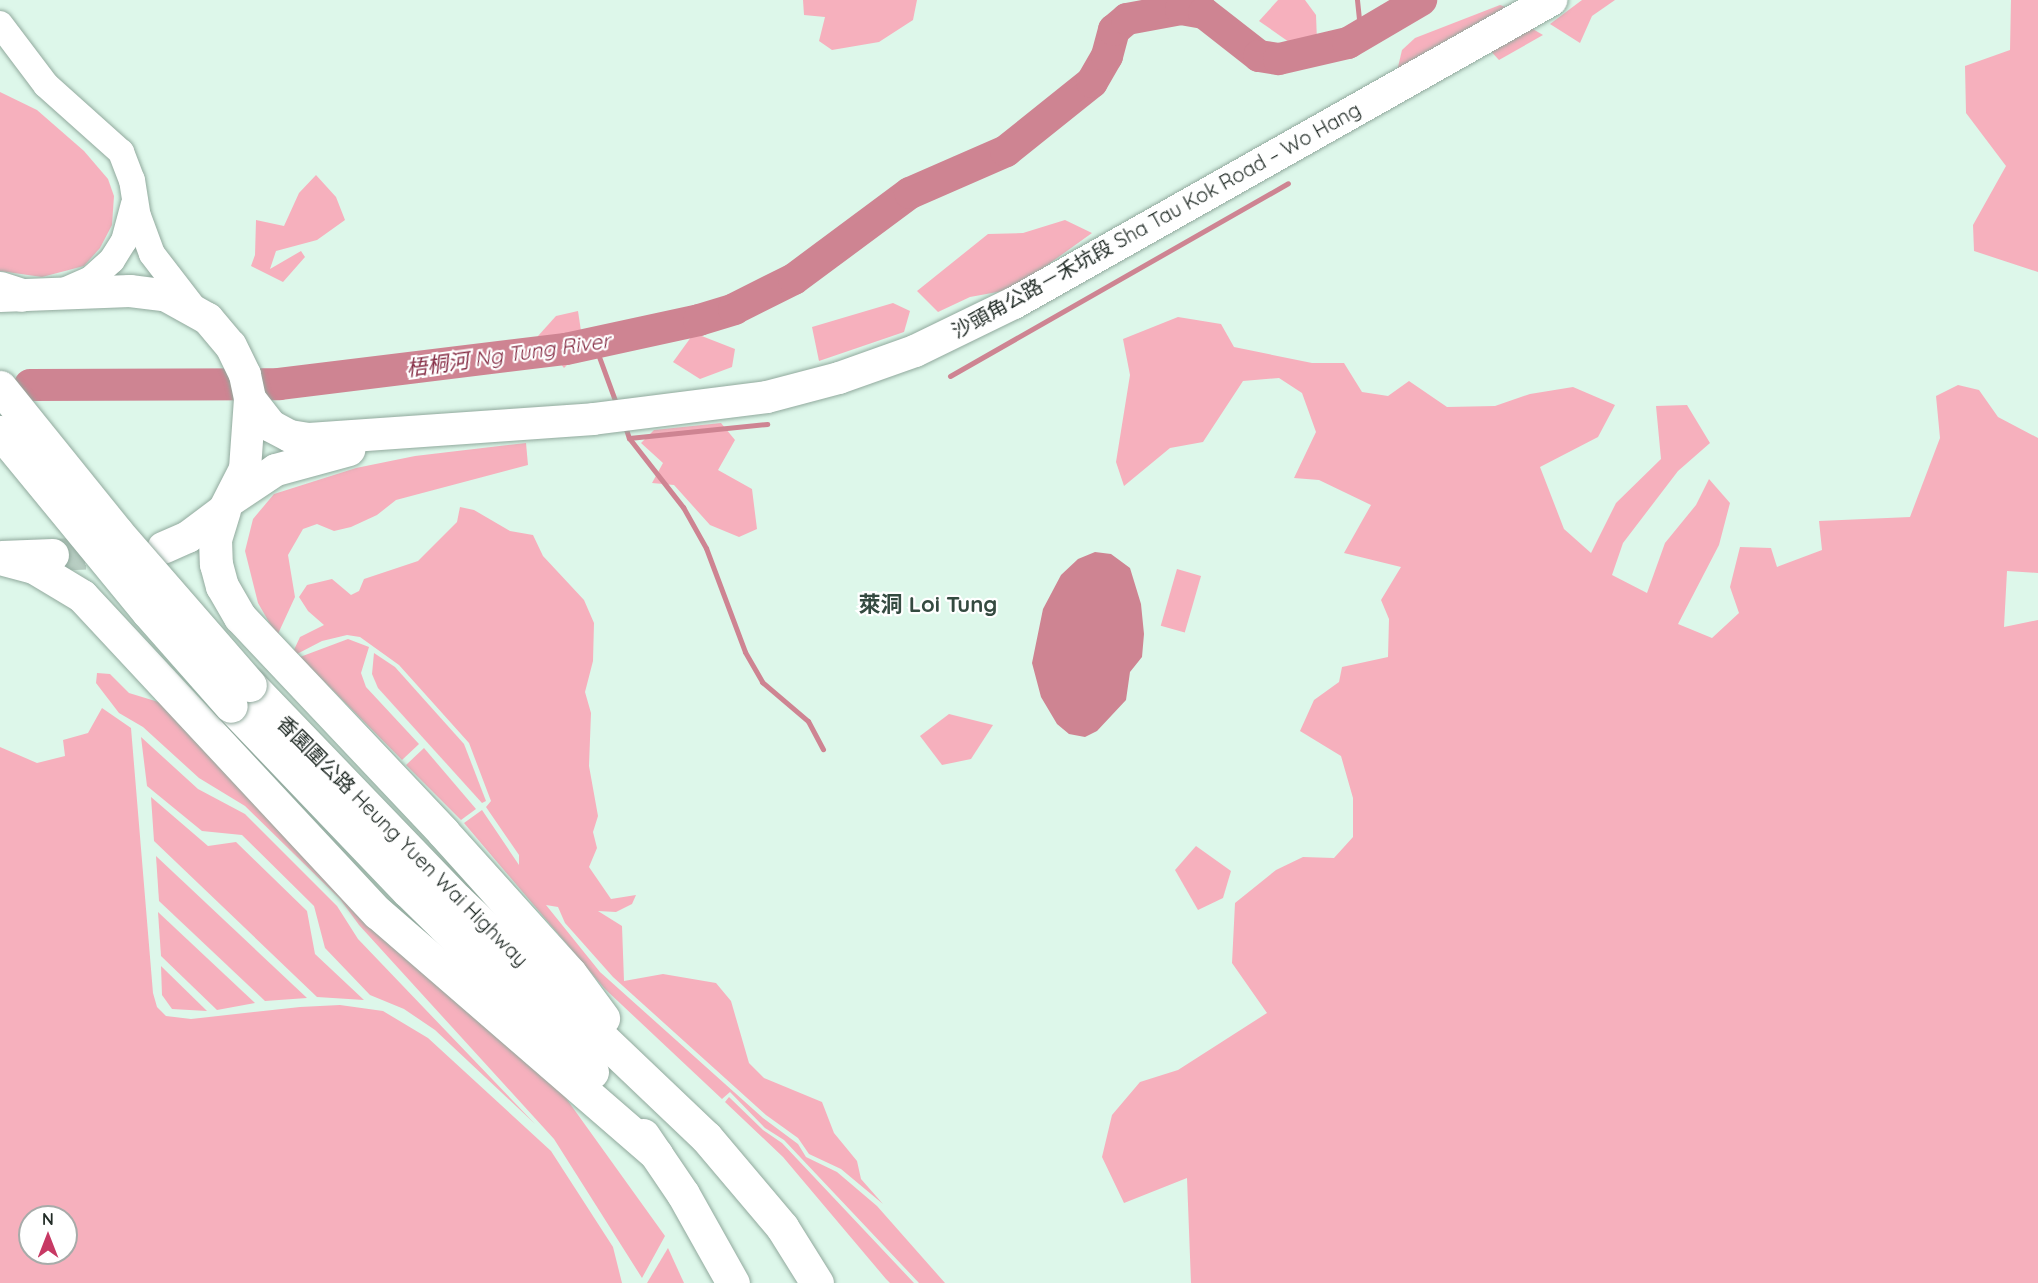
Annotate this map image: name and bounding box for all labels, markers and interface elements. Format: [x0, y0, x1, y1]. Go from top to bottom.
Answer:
street label: 沙頭角公路－禾坑段 Sha Tau Kok Road – Wo Hang [947, 97, 1365, 343]
water label: 梧桐河 Ng Tung River [405, 327, 611, 381]
district label: 萊洞 Loi Tung [859, 592, 997, 618]
street label: 香園圍公路 Heung Yuen Wai Highway [273, 711, 533, 971]
north arrow [18, 1205, 78, 1265]
text: N [42, 1209, 54, 1229]

